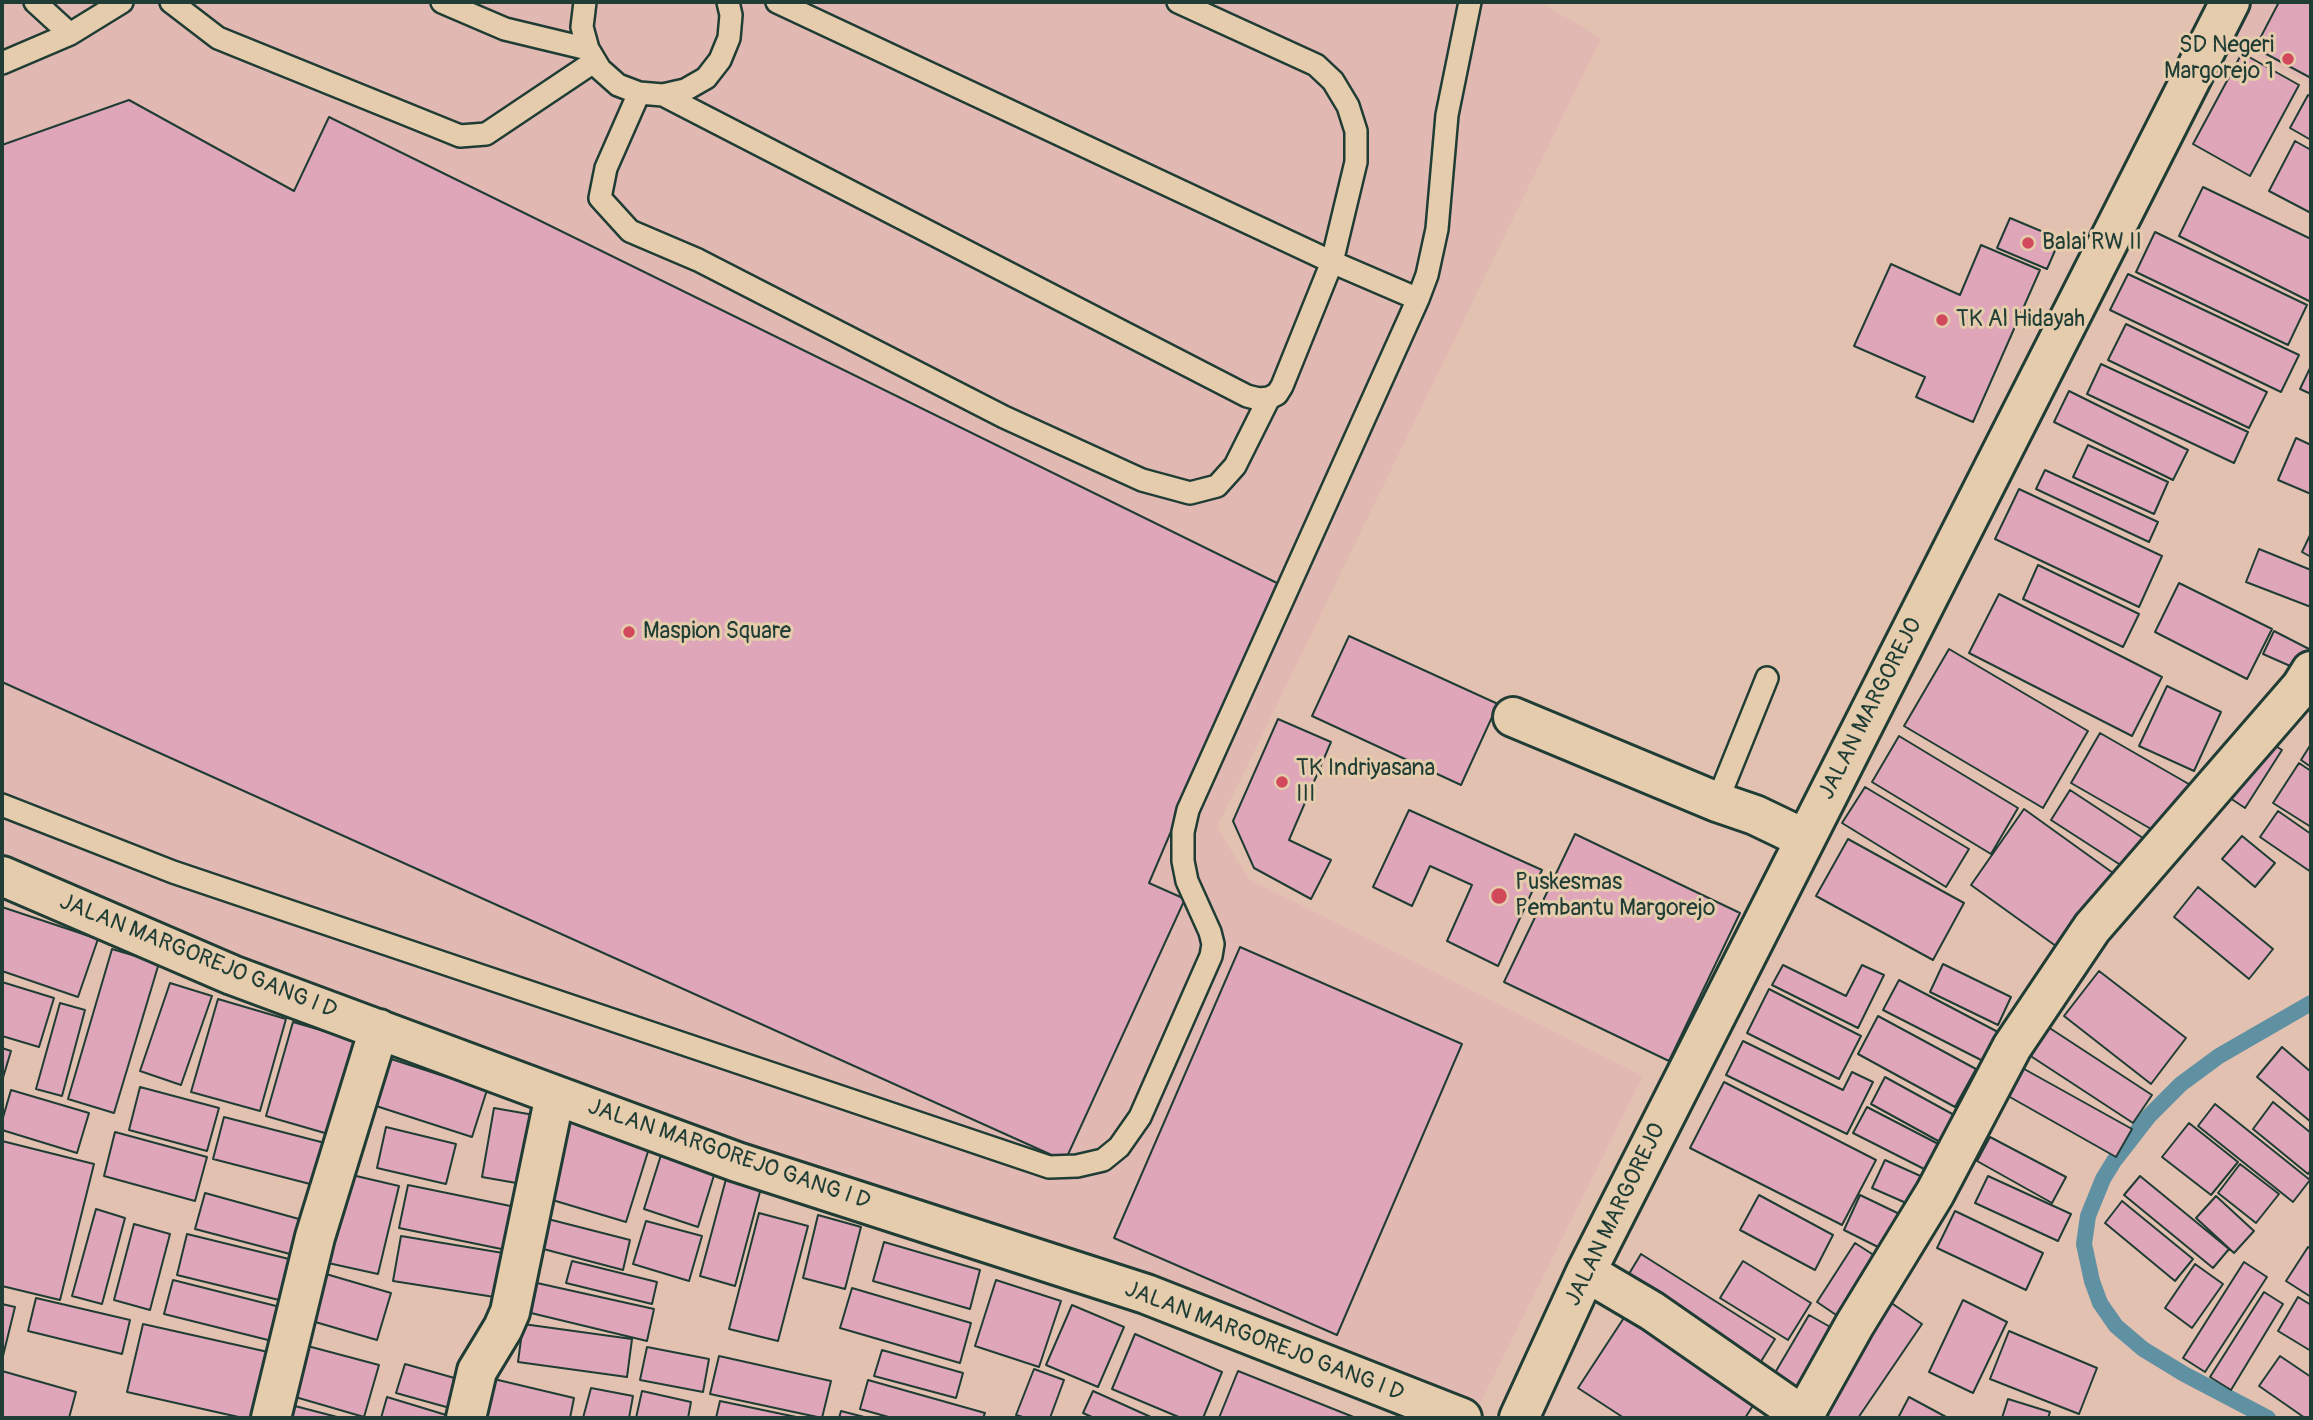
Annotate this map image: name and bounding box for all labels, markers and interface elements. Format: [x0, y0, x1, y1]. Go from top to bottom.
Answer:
place label: SD Negeri Margorejo 1 [2164, 32, 2274, 86]
marker: SD Negeri Margorejo 1 [2280, 51, 2296, 67]
place label: Balai RW II [2042, 229, 2142, 257]
marker: Balai RW II [2020, 235, 2036, 251]
place label: TK Al Hidayah [1956, 306, 2085, 334]
marker: TK Al Hidayah [1934, 312, 1950, 328]
street label: JALAN MARGOREJO [1813, 614, 1929, 804]
place label: Maspion Square [643, 618, 791, 646]
marker: Maspion Square [621, 624, 637, 640]
place label: TK Indriyasana III [1296, 755, 1435, 809]
marker: TK Indriyasana III [1274, 774, 1290, 790]
place label: Puskesmas Pembantu Margorejo [1515, 869, 1715, 923]
marker: Puskesmas Pembantu Margorejo [1489, 886, 1509, 906]
street label: JALAN MARGOREJO GANG I D [55, 889, 341, 1025]
street label: JALAN MARGOREJO GANG I D [584, 1094, 874, 1216]
street label: JALAN MARGOREJO [1560, 1119, 1672, 1311]
street label: JALAN MARGOREJO GANG I D [1121, 1276, 1407, 1408]

